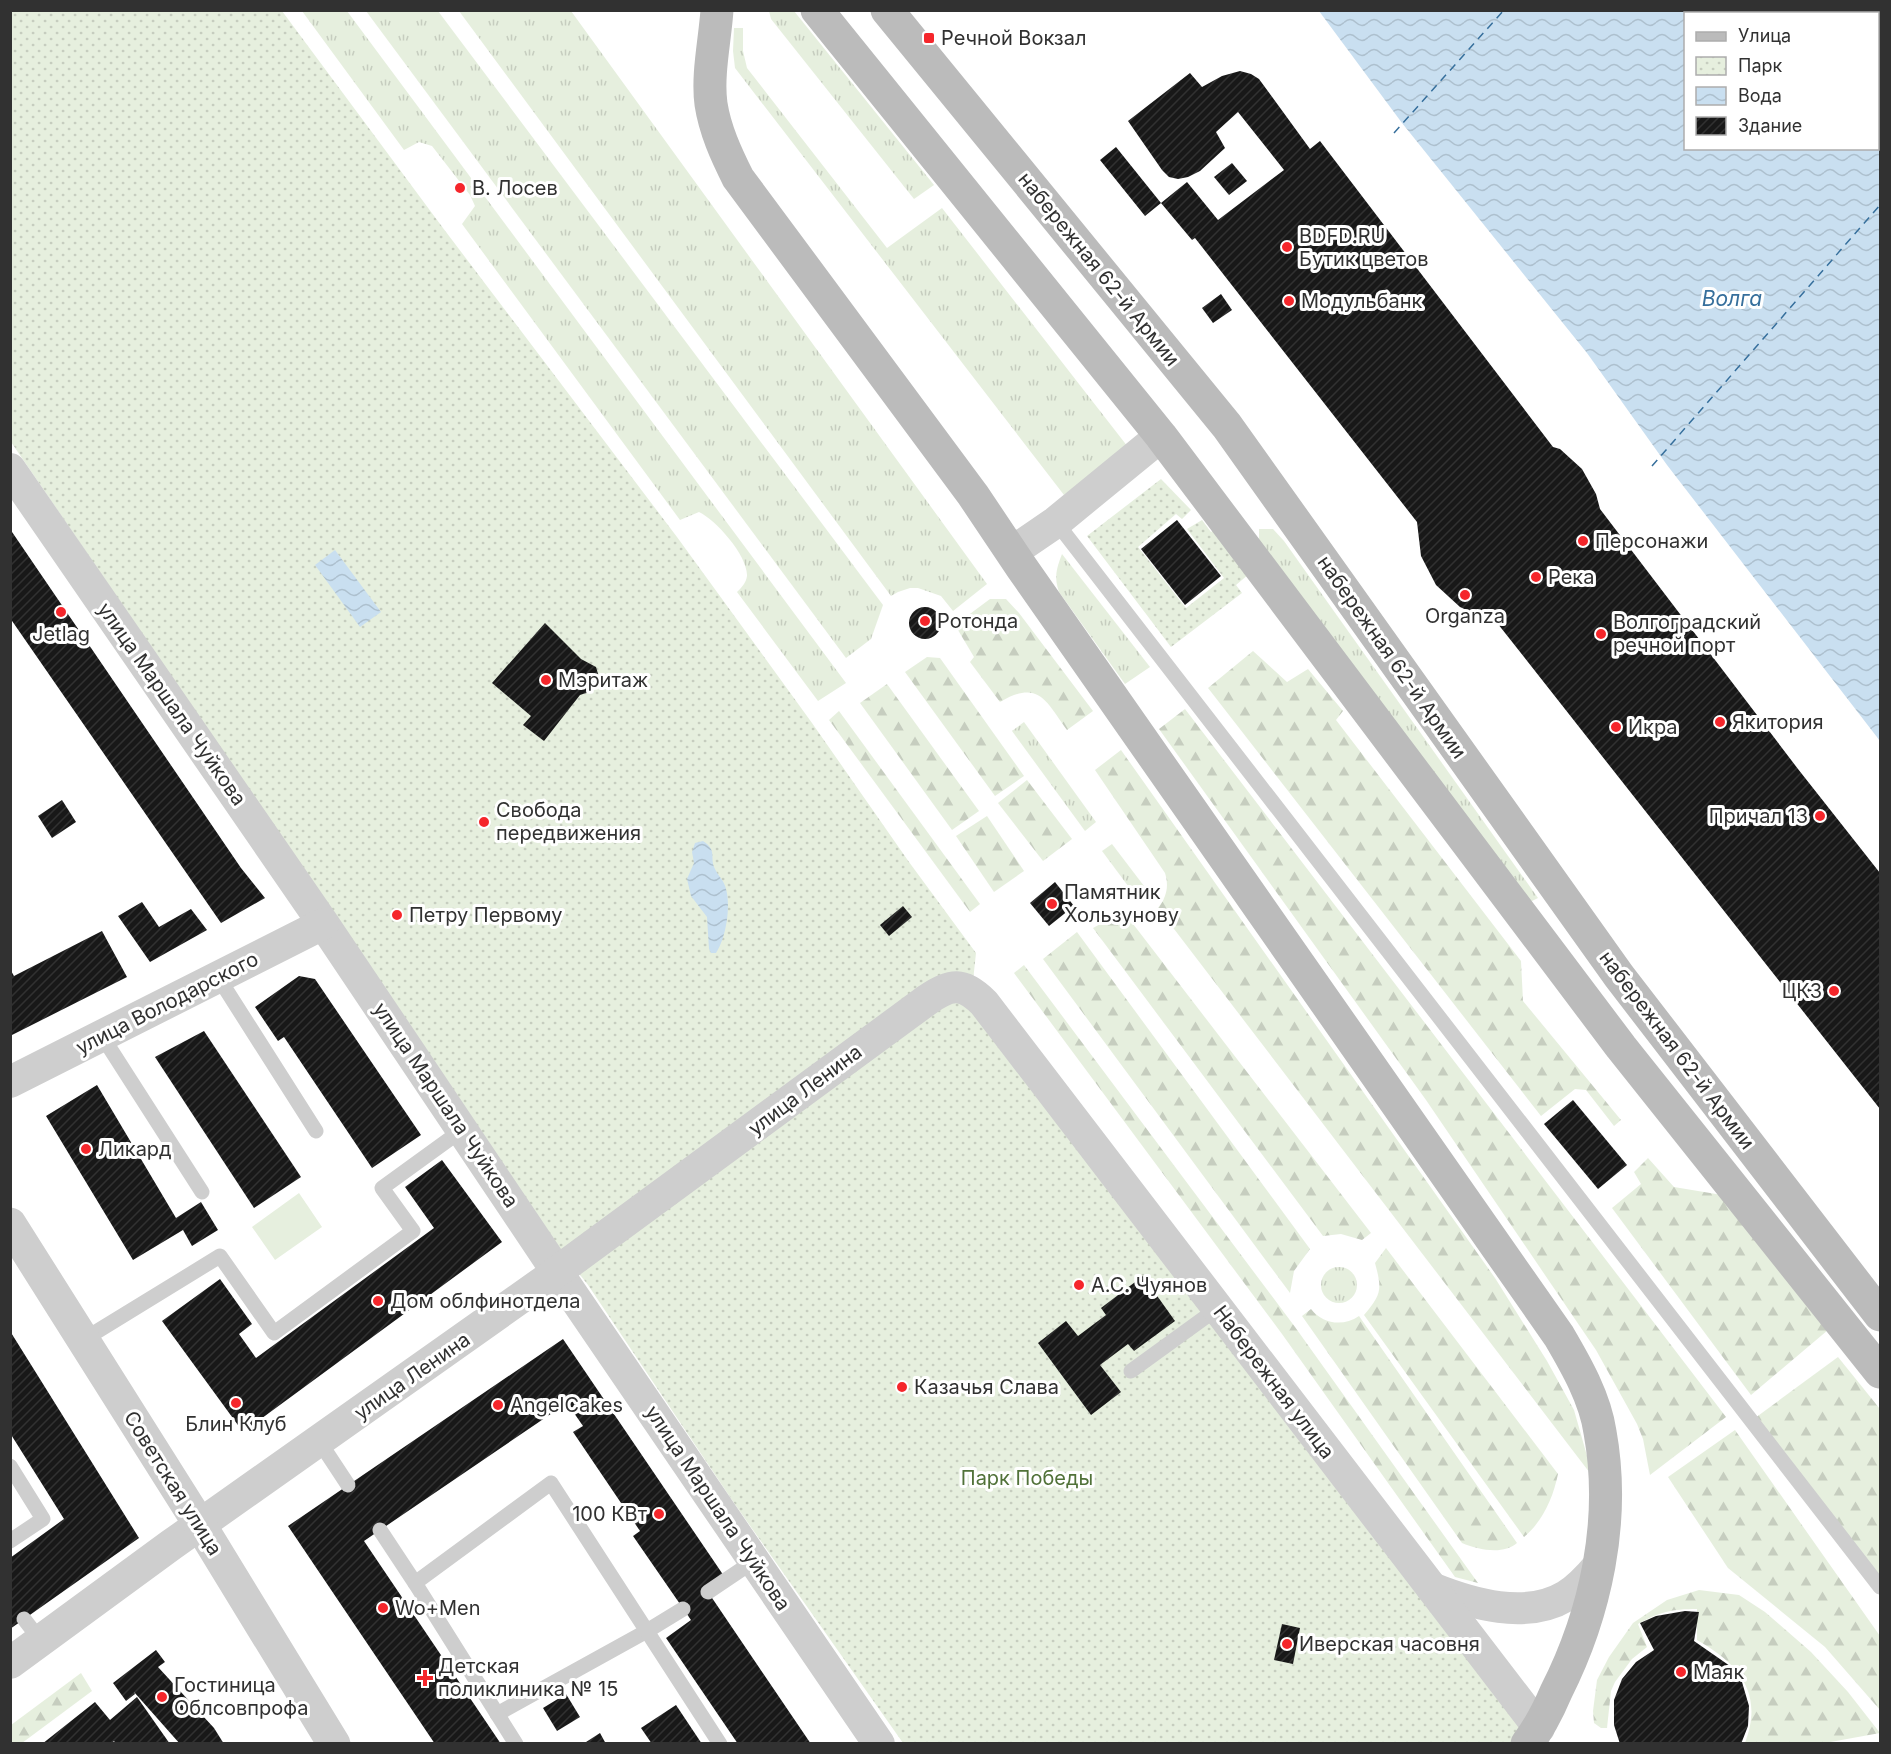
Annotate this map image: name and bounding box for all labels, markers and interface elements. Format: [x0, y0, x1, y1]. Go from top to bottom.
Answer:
legend [1684, 12, 1879, 150]
text: Улица [1738, 25, 1791, 46]
place label: Речной Вокзал [941, 26, 1086, 50]
marker: Речной Вокзал [922, 31, 936, 45]
text: Парк [1738, 55, 1783, 76]
text: Вода [1738, 85, 1782, 106]
text: Здание [1738, 115, 1802, 136]
street label: набережная 62-й Армии [1013, 167, 1185, 371]
place label: В. Лосев [472, 176, 558, 200]
marker: В. Лосев [453, 181, 467, 195]
place label: BDFD.RU Бутик цветов [1299, 224, 1429, 271]
marker: BDFD.RU Бутик цветов [1280, 240, 1294, 254]
water label: Волга [1702, 286, 1762, 311]
place label: Модульбанк [1301, 289, 1423, 313]
marker: Модульбанк [1282, 294, 1296, 308]
place label: Персонажи [1595, 529, 1708, 553]
marker: Персонажи [1576, 534, 1590, 548]
street label: набережная 62-й Армии [1313, 551, 1471, 763]
place label: Река [1548, 565, 1594, 589]
marker: Река [1529, 570, 1543, 584]
marker: Organza [1458, 588, 1472, 602]
street label: улица Маршала Чуйкова [93, 598, 251, 810]
place label: Organza [1425, 604, 1505, 628]
marker: Jetlag [54, 605, 68, 619]
place label: Ротонда [937, 609, 1018, 633]
place label: Волгоградский речной порт [1613, 610, 1761, 657]
marker: Ротонда [918, 614, 932, 628]
place label: Jetlag [32, 622, 90, 646]
marker: Волгоградский речной порт [1594, 627, 1608, 641]
place label: Мэритаж [558, 668, 648, 692]
marker: Мэритаж [539, 673, 553, 687]
place label: Якитория [1732, 710, 1824, 734]
place label: Икра [1628, 715, 1678, 739]
marker: Якитория [1713, 715, 1727, 729]
marker: Икра [1609, 720, 1623, 734]
place label: Свобода передвижения [496, 798, 641, 845]
place label: Причал 13 [1709, 804, 1808, 828]
marker: Причал 13 [1813, 809, 1827, 823]
marker: Свобода передвижения [477, 815, 491, 829]
place label: Памятник Хользунову [1064, 880, 1179, 927]
marker: Памятник Хользунову [1045, 897, 1059, 911]
place label: Петру Первому [409, 903, 563, 927]
marker: Петру Первому [390, 908, 404, 922]
street label: набережная 62-й Армии [1594, 946, 1760, 1154]
street label: улица Володарского [72, 947, 262, 1059]
place label: ЦКЗ [1782, 979, 1822, 1003]
marker: ЦКЗ [1827, 984, 1841, 998]
street label: улица Маршала Чуйкова [368, 998, 524, 1212]
street label: улица Ленина [744, 1040, 866, 1140]
place label: Ликард [98, 1137, 172, 1161]
marker: Ликард [79, 1142, 93, 1156]
place label: А.С. Чуянов [1091, 1273, 1207, 1297]
marker: А.С. Чуянов [1072, 1278, 1086, 1292]
place label: Дом облфинотдела [390, 1289, 580, 1313]
marker: Дом облфинотдела [371, 1294, 385, 1308]
street label: Набережная улица [1208, 1301, 1340, 1463]
street label: улица Ленина [349, 1327, 475, 1425]
place label: Казачья Слава [914, 1375, 1059, 1399]
marker: Казачья Слава [895, 1380, 909, 1394]
place label: AngelCakes [510, 1393, 623, 1417]
marker: Блин Клуб [229, 1396, 243, 1410]
marker: AngelCakes [491, 1398, 505, 1412]
street label: улица Маршала Чуйкова [640, 1401, 796, 1615]
street label: Советская улица [119, 1406, 227, 1560]
place label: Блин Клуб [185, 1412, 287, 1436]
park label: Парк Победы [961, 1466, 1093, 1490]
place label: 100 КВт [572, 1502, 648, 1526]
marker: 100 КВт [652, 1507, 666, 1521]
place label: Wo+Men [395, 1596, 480, 1620]
marker: Wo+Men [376, 1601, 390, 1615]
place label: Иверская часовня [1299, 1632, 1480, 1656]
marker: Иверская часовня [1280, 1637, 1294, 1651]
place label: Детская поликлиника № 15 [438, 1654, 618, 1701]
place label: Маяк [1693, 1660, 1744, 1684]
marker: Маяк [1674, 1665, 1688, 1679]
marker: Детская поликлиника № 15 [416, 1669, 434, 1687]
place label: Гостиница Облсовпрофа [174, 1673, 309, 1720]
marker: Гостиница Облсовпрофа [155, 1690, 169, 1704]

